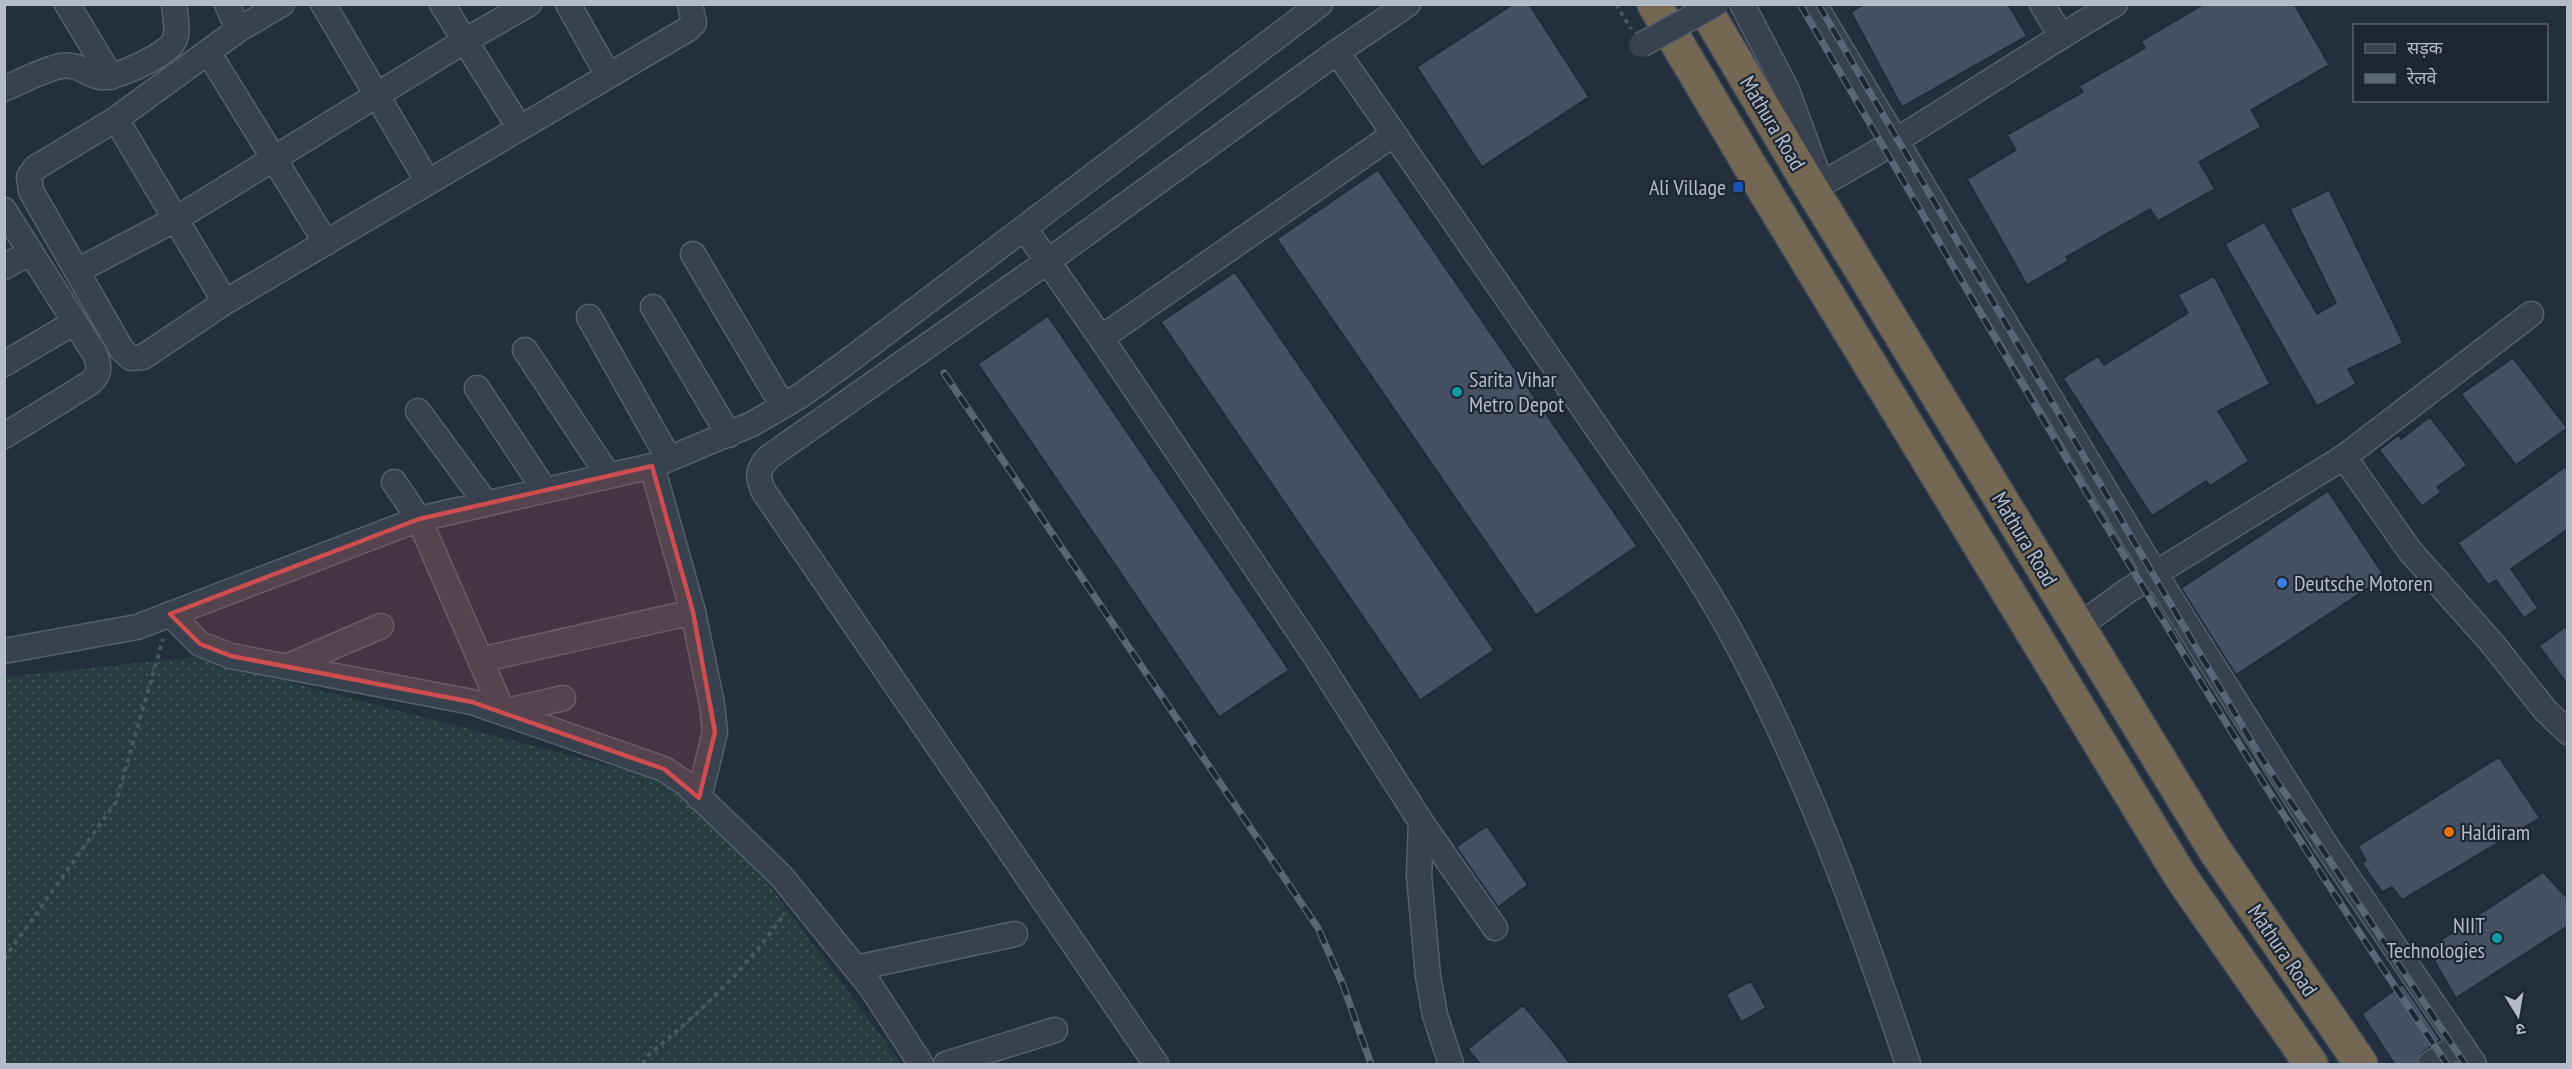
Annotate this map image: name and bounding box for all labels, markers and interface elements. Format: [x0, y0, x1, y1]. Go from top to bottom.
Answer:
legend [2353, 24, 2548, 102]
text: सड़क [2407, 36, 2444, 59]
text: रेलवे [2406, 66, 2438, 89]
street label: Mathura Road [1734, 71, 1812, 175]
place label: Ali Village [1649, 173, 1726, 201]
marker: Ali Village [1731, 180, 1745, 194]
place label: Sarita Vihar Metro Depot [1469, 365, 1564, 418]
marker: Sarita Vihar Metro Depot [1450, 385, 1464, 399]
street label: Mathura Road [1986, 487, 2064, 591]
place label: Deutsche Motoren [2294, 569, 2433, 597]
marker: Deutsche Motoren [2275, 576, 2289, 590]
place label: Haldiram [2461, 818, 2530, 846]
marker: Haldiram [2442, 825, 2456, 839]
street label: Mathura Road [2242, 899, 2324, 1001]
place label: NIIT Technologies [2386, 911, 2485, 964]
marker: NIIT Technologies [2490, 931, 2504, 945]
north arrow [2488, 985, 2548, 1045]
text: उ [2514, 1019, 2527, 1041]

